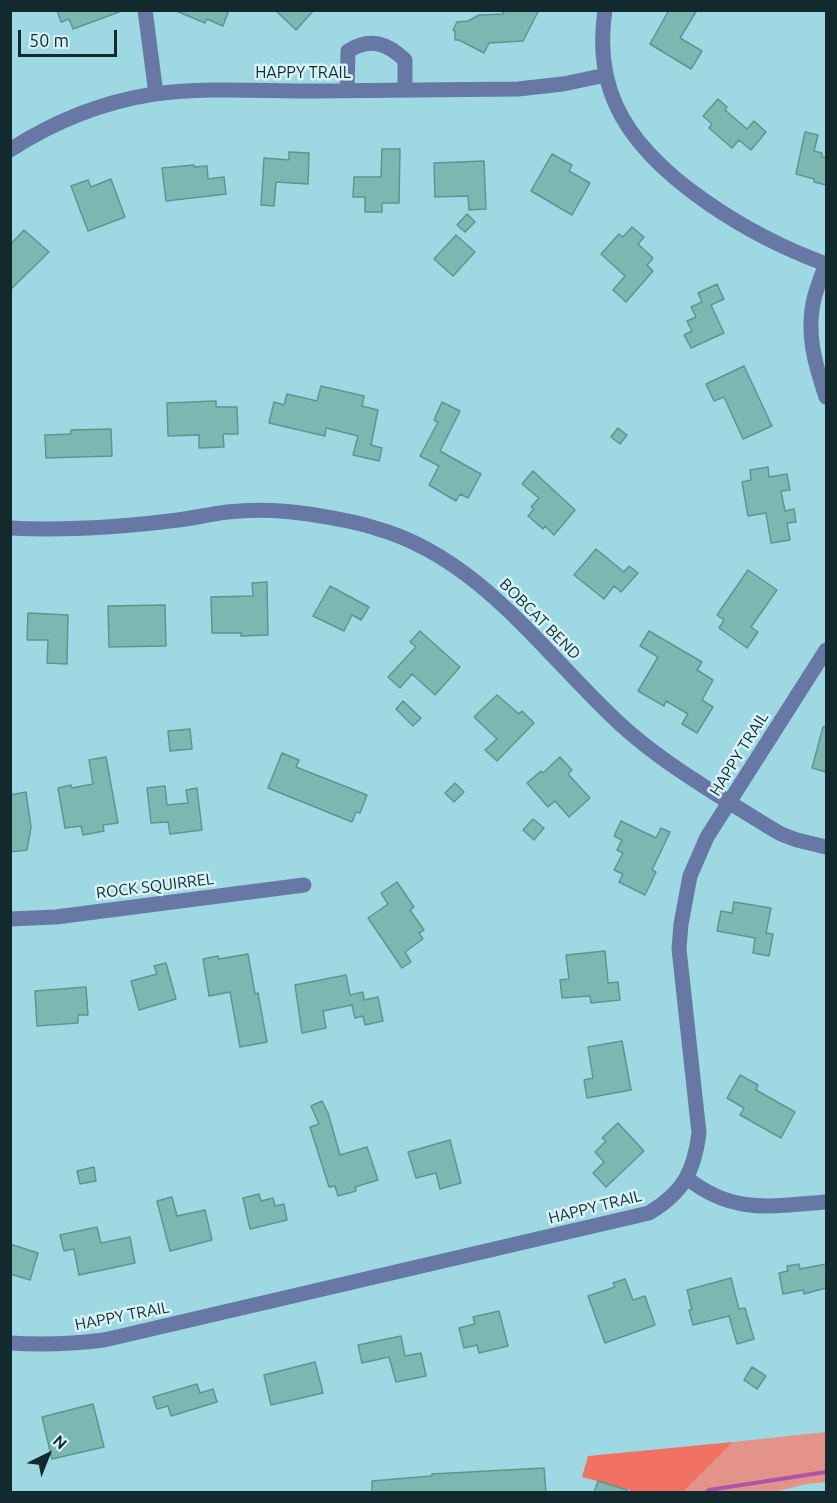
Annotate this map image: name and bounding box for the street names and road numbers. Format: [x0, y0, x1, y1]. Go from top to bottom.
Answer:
street label: HAPPY TRAIL [255, 63, 351, 83]
street label: BOBCAT BEND [495, 574, 585, 664]
street label: HAPPY TRAIL [706, 708, 772, 800]
street label: ROCK SQUIRREL [95, 869, 215, 903]
street label: HAPPY TRAIL [546, 1186, 644, 1228]
street label: HAPPY TRAIL [73, 1297, 171, 1335]

